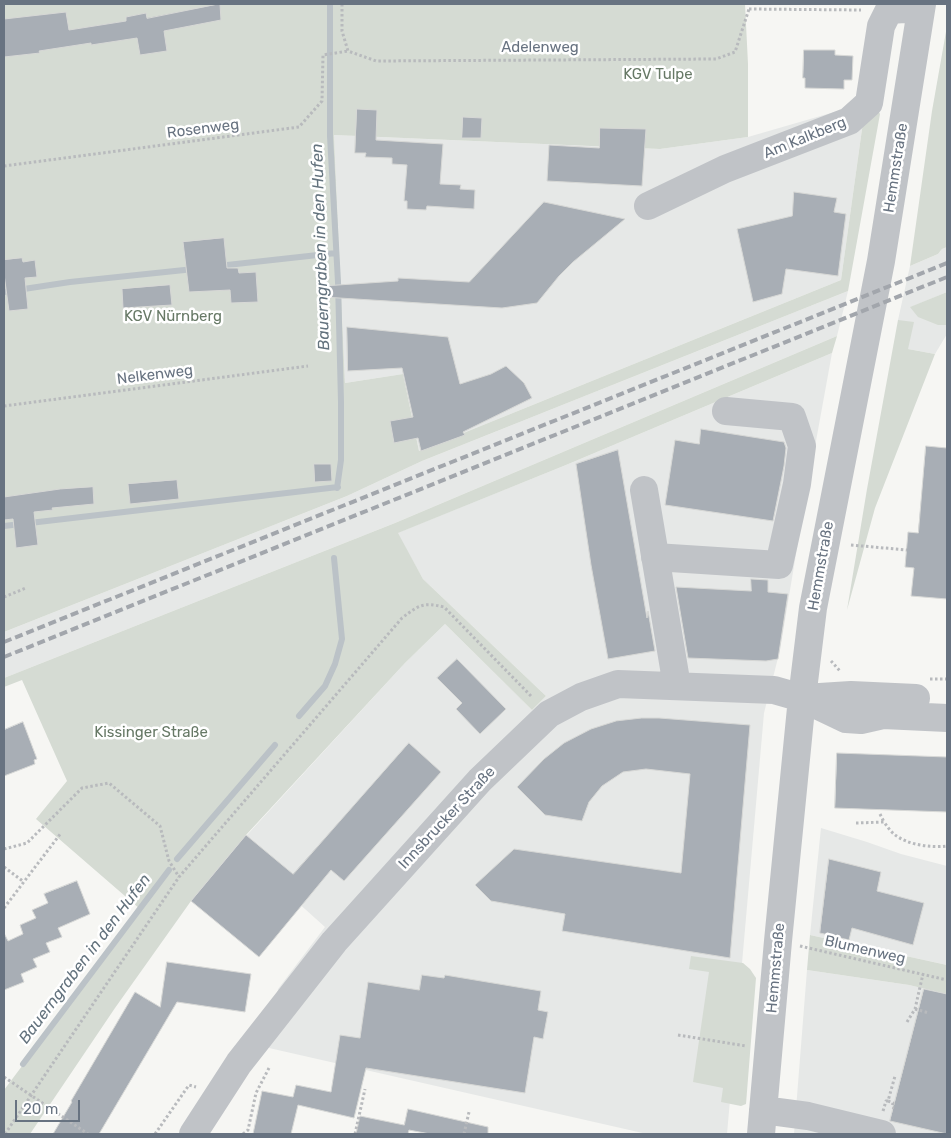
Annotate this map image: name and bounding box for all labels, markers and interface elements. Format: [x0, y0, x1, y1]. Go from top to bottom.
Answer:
street label: Adelenweg [501, 39, 579, 57]
park label: KGV Tulpe [623, 66, 693, 84]
street label: Am Kalkberg [761, 113, 849, 163]
street label: Rosenweg [166, 116, 240, 142]
street label: Hemmstraße [880, 122, 912, 214]
water label: Bauerngraben in den Hufen [308, 143, 334, 351]
park label: KGV Nürnberg [124, 308, 222, 326]
street label: Nelkenweg [116, 361, 194, 389]
street label: Hemmstraße [804, 520, 838, 612]
park label: Kissinger Straße [94, 724, 208, 742]
street label: Innsbrucker Straße [395, 763, 499, 873]
water label: Bauerngraben in den Hufen [15, 871, 155, 1047]
street label: Hemmstraße [763, 922, 789, 1014]
street label: Blumenweg [823, 932, 907, 968]
scale bar [18, 1090, 82, 1122]
text: 20 m [23, 1100, 58, 1118]

